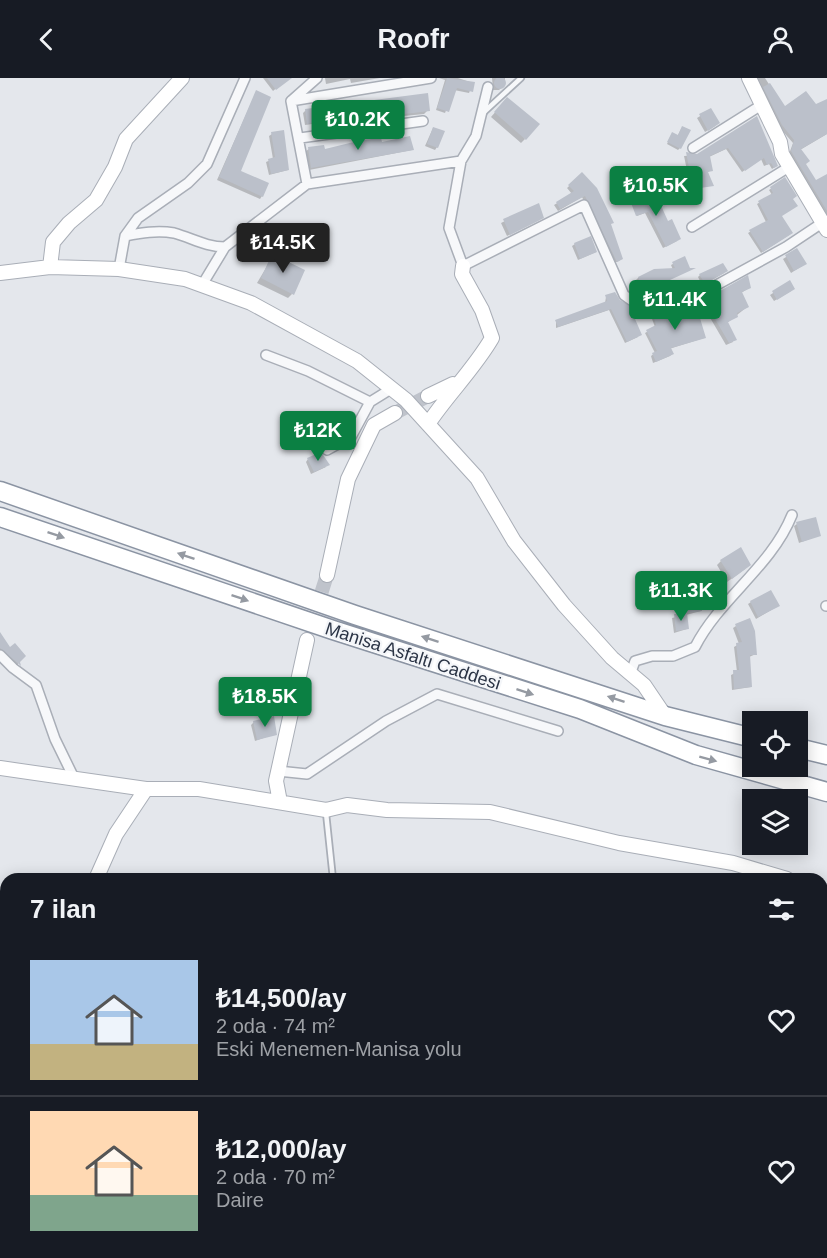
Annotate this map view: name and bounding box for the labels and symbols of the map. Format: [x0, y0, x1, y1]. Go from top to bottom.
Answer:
pin: ₺10.2K [309, 100, 407, 151]
pin: ₺10.5K [607, 166, 705, 217]
pin: ₺14.5K [234, 223, 332, 274]
pin: ₺11.4K [626, 280, 724, 331]
pin: ₺12K [282, 411, 354, 462]
one-way arrow [47, 531, 65, 541]
one-way arrow [177, 550, 195, 560]
pin: ₺11.3K [632, 571, 730, 622]
one-way arrow [231, 594, 249, 604]
street label: Manisa Asfaltı Caddesi [323, 618, 503, 694]
one-way arrow [421, 634, 439, 643]
pin: ₺18.5K [216, 677, 314, 728]
one-way arrow [516, 687, 534, 697]
one-way arrow [607, 694, 625, 704]
one-way arrow [699, 754, 717, 764]

